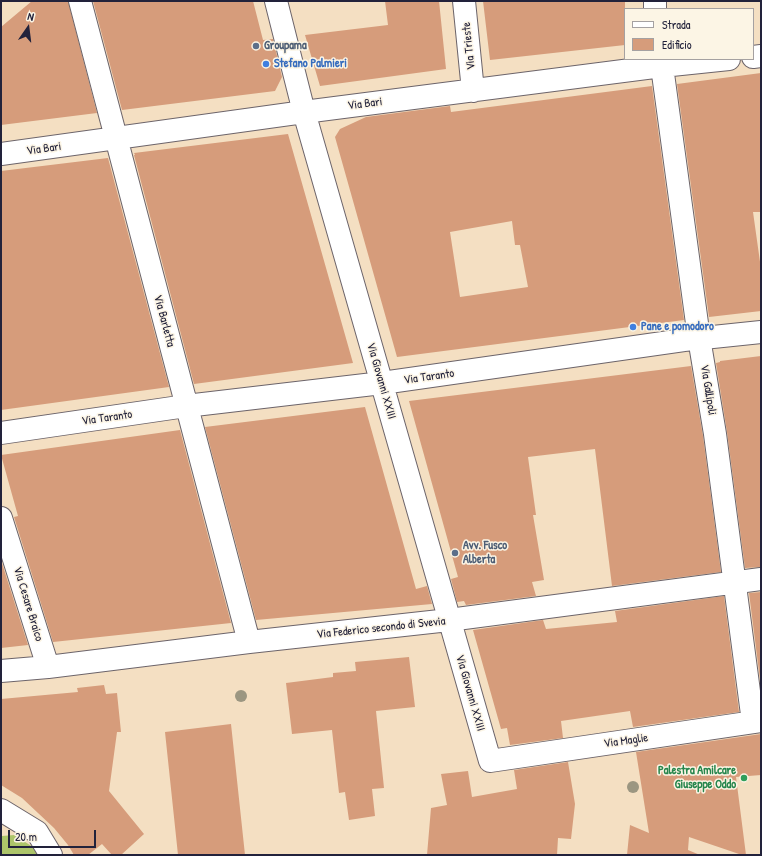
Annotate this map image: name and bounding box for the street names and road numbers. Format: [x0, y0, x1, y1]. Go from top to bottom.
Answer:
street label: Via Trieste [459, 21, 479, 71]
street label: Via Bari [347, 95, 383, 113]
street label: Via Bari [26, 139, 62, 159]
street label: Via Barletta [150, 293, 178, 349]
street label: Via Giovanni XXIII [363, 341, 399, 421]
street label: Via Gallipoli [697, 364, 719, 416]
street label: Via Taranto [403, 366, 455, 388]
street label: Via Taranto [81, 407, 133, 429]
street label: Via Cesare Braico [10, 565, 46, 643]
street label: Via Federico secondo di Svevia [316, 614, 446, 642]
street label: Via Giovanni XXIII [452, 653, 488, 733]
street label: Via Maglie [603, 731, 649, 751]

